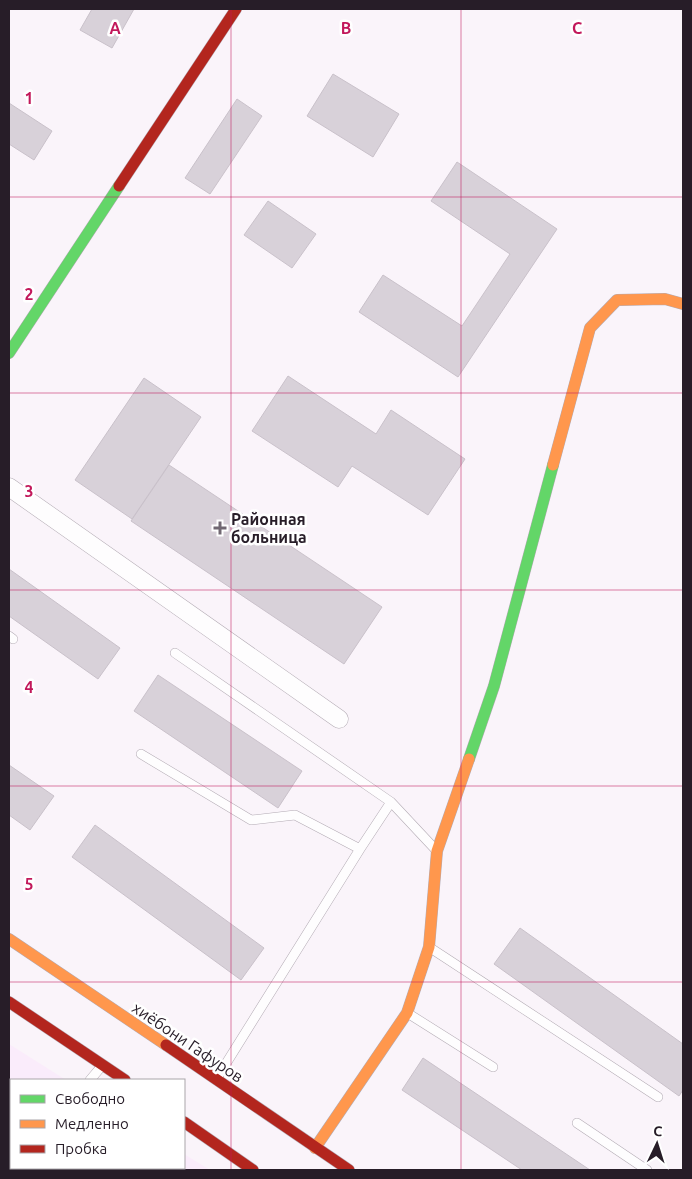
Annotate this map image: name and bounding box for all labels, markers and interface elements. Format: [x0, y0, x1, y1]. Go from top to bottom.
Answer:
text: A [109, 19, 121, 37]
text: B [341, 19, 351, 37]
text: C [572, 19, 582, 37]
text: 1 [24, 89, 34, 107]
text: 2 [24, 285, 34, 303]
text: 3 [24, 482, 34, 500]
place label: Районная больница [231, 510, 307, 546]
marker: Районная больница [213, 521, 227, 535]
text: 4 [24, 678, 34, 696]
text: 5 [24, 875, 34, 893]
street label: хиёбони Гафуров [129, 998, 247, 1086]
legend [10, 1079, 185, 1169]
text: Свободно [55, 1090, 125, 1107]
text: Медленно [55, 1115, 129, 1132]
north arrow [632, 1119, 682, 1169]
text: С [653, 1123, 663, 1139]
text: Пробка [55, 1140, 107, 1157]

